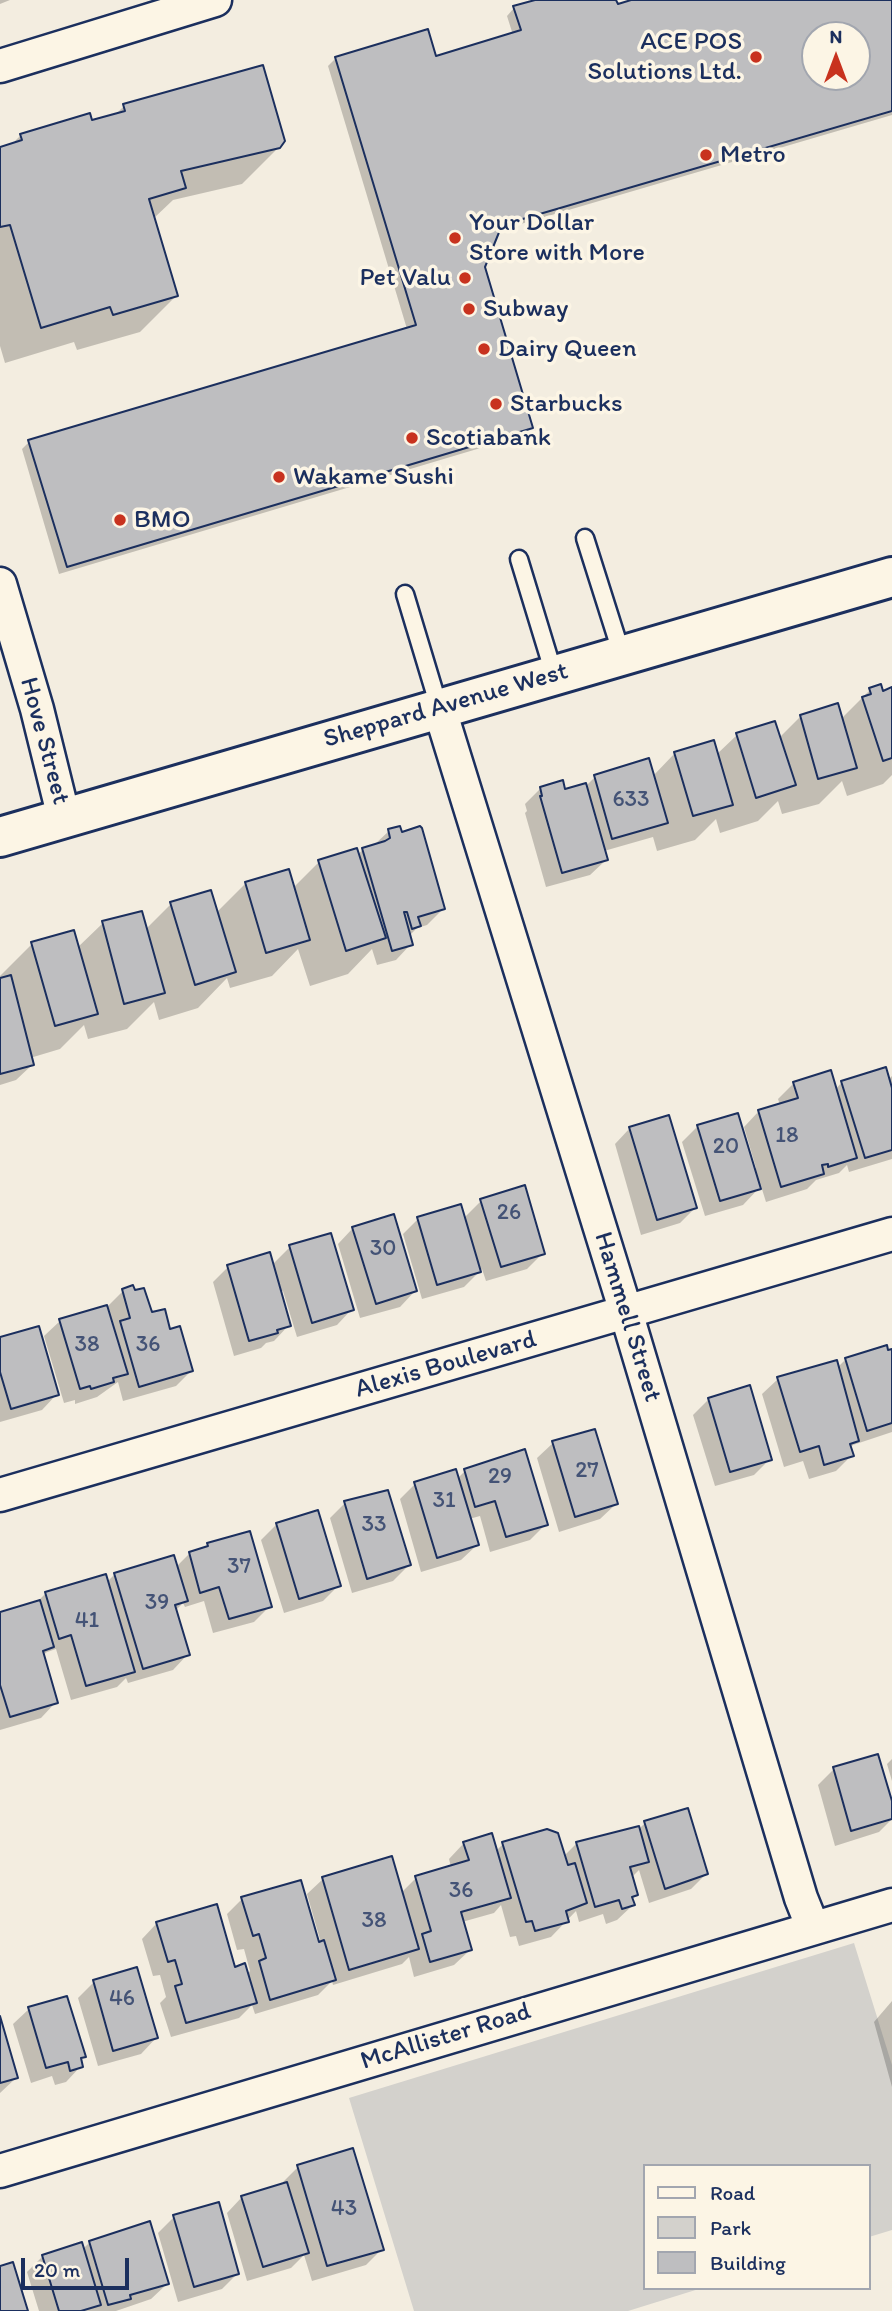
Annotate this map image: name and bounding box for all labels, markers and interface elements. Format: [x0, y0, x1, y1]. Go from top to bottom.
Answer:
north arrow [801, 21, 871, 91]
text: N [830, 25, 842, 48]
place label: ACE POS Solutions Ltd. [588, 26, 742, 88]
marker: ACE POS Solutions Ltd. [748, 49, 764, 65]
place label: Metro [720, 139, 786, 171]
marker: Metro [698, 147, 714, 163]
place label: Your Dollar Store with More [469, 207, 645, 268]
marker: Your Dollar Store with More [447, 230, 463, 246]
place label: Pet Valu [360, 262, 451, 294]
marker: Pet Valu [457, 270, 473, 286]
place label: Subway [483, 293, 568, 325]
marker: Subway [461, 301, 477, 317]
place label: Dairy Queen [498, 333, 637, 365]
marker: Dairy Queen [476, 341, 492, 357]
place label: Starbucks [510, 388, 623, 420]
marker: Starbucks [488, 396, 504, 412]
place label: Scotiabank [426, 422, 551, 454]
marker: Scotiabank [404, 430, 420, 446]
place label: Wakame Sushi [293, 461, 454, 493]
marker: Wakame Sushi [271, 469, 287, 485]
place label: BMO [134, 504, 191, 536]
marker: BMO [112, 512, 128, 528]
street label: Sheppard Avenue West [320, 656, 572, 756]
street label: Hove Street [12, 674, 76, 808]
house number: 633 [612, 786, 650, 814]
house number: 18 [775, 1122, 799, 1150]
house number: 20 [713, 1133, 739, 1161]
house number: 26 [497, 1199, 521, 1227]
street label: Hammell Street [586, 1228, 668, 1406]
house number: 30 [370, 1235, 396, 1263]
street label: Alexis Boulevard [352, 1324, 540, 1406]
house number: 38 [74, 1331, 100, 1359]
house number: 36 [136, 1331, 160, 1359]
house number: 27 [575, 1457, 599, 1485]
house number: 29 [488, 1463, 512, 1491]
house number: 31 [432, 1487, 456, 1515]
house number: 33 [361, 1511, 387, 1539]
house number: 37 [227, 1553, 251, 1581]
house number: 39 [145, 1589, 169, 1617]
house number: 41 [75, 1607, 99, 1635]
house number: 36 [449, 1877, 473, 1905]
house number: 38 [361, 1907, 387, 1935]
house number: 46 [109, 1985, 135, 2013]
street label: McAllister Road [357, 1996, 535, 2078]
legend [644, 2164, 871, 2290]
text: Road [710, 2180, 755, 2205]
house number: 43 [331, 2195, 357, 2223]
text: Park [710, 2215, 751, 2240]
scale bar [24, 2244, 133, 2288]
text: Building [710, 2250, 786, 2275]
text: 20 m [34, 2257, 80, 2282]

